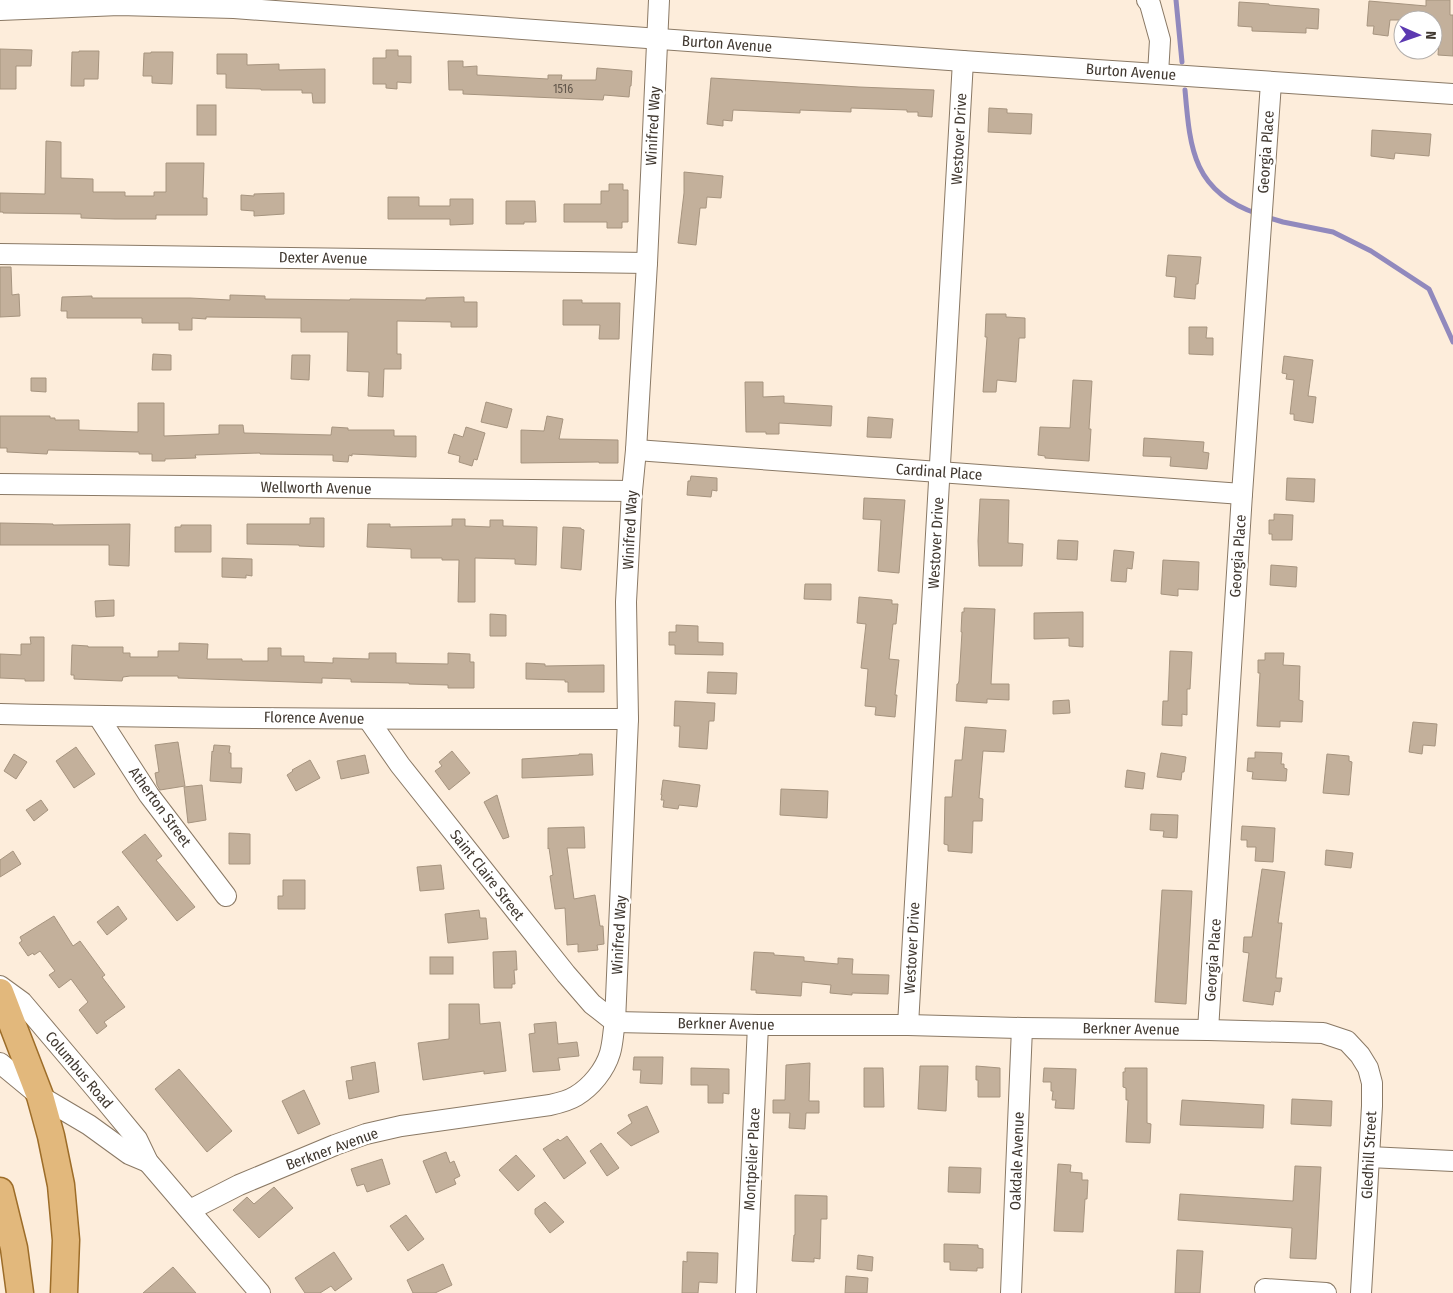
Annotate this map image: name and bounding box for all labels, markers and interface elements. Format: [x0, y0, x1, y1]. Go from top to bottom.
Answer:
north arrow [1393, 10, 1443, 60]
text: N [1422, 31, 1439, 40]
street label: Burton Avenue [681, 32, 773, 56]
street label: Burton Avenue [1085, 60, 1177, 84]
house number: 1516 [553, 82, 573, 96]
street label: Winifred Way [642, 85, 664, 166]
street label: Westover Drive [948, 93, 970, 185]
street label: Georgia Place [1254, 110, 1278, 194]
street label: Dexter Avenue [279, 248, 367, 268]
street label: Cardinal Place [895, 460, 983, 484]
street label: Wellworth Avenue [260, 478, 372, 498]
street label: Winifred Way [619, 489, 641, 570]
street label: Westover Drive [925, 497, 947, 589]
street label: Georgia Place [1226, 514, 1250, 598]
street label: Florence Avenue [264, 708, 364, 728]
street label: Atherton Street [125, 764, 195, 850]
street label: Saint Claire Street [446, 826, 528, 924]
street label: Winifred Way [608, 894, 630, 975]
street label: Westover Drive [901, 902, 923, 994]
street label: Georgia Place [1201, 918, 1225, 1002]
street label: Berkner Avenue [677, 1014, 775, 1034]
street label: Berkner Avenue [1082, 1019, 1180, 1039]
street label: Columbus Road [41, 1028, 117, 1112]
street label: Montpelier Place [740, 1107, 764, 1211]
street label: Oakdale Avenue [1006, 1111, 1028, 1211]
street label: Gledhill Street [1358, 1111, 1380, 1199]
street label: Berkner Avenue [283, 1124, 381, 1174]

